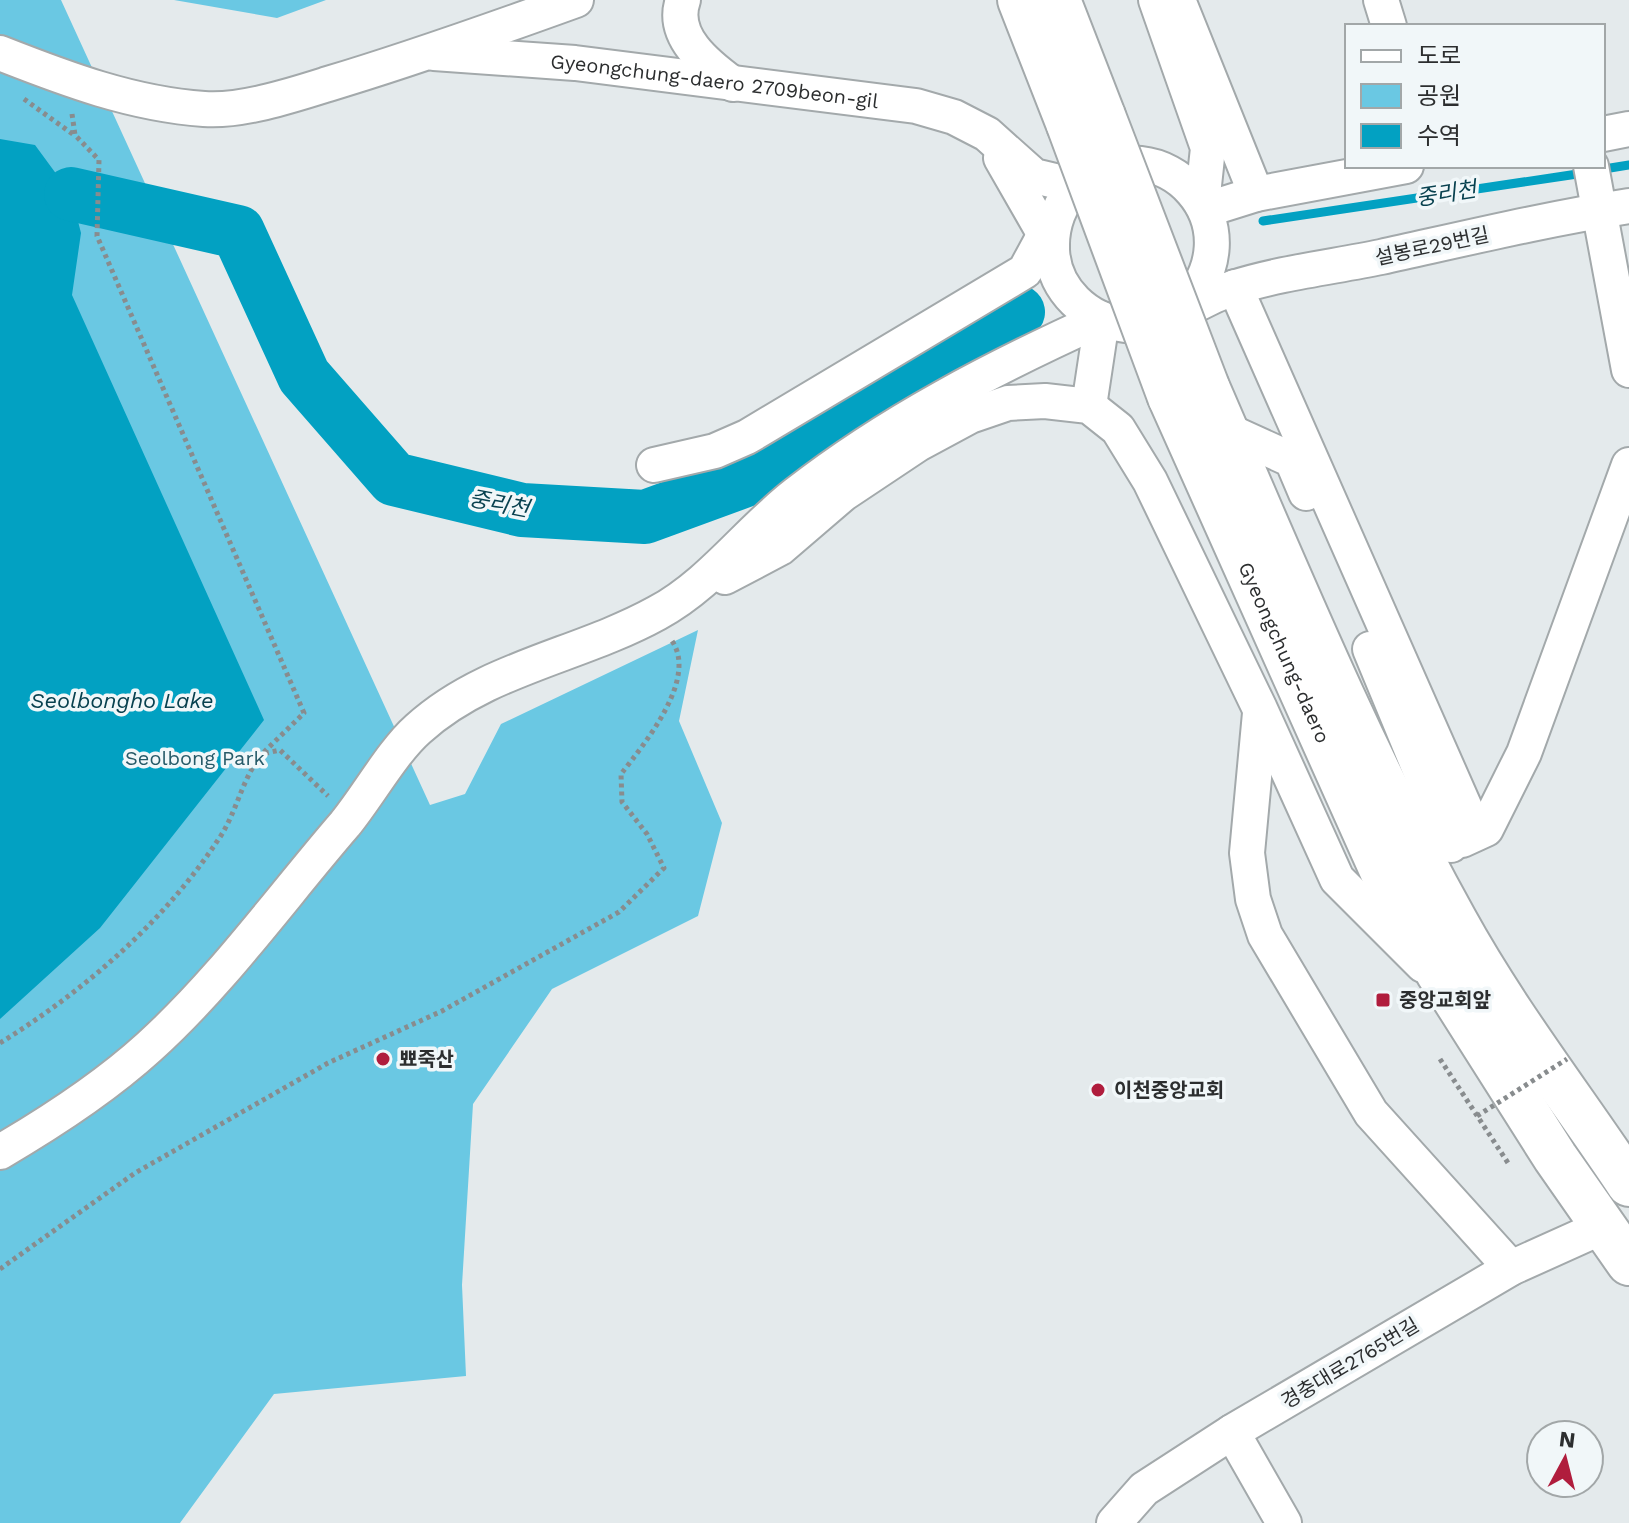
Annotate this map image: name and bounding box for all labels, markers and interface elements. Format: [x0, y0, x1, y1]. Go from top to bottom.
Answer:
legend [1345, 24, 1605, 168]
text: 도로 [1417, 42, 1461, 70]
street label: Gyeongchung-daero 2709beon-gil [550, 49, 880, 113]
text: 공원 [1417, 82, 1461, 110]
text: 수역 [1417, 122, 1461, 150]
water label: 중리천 [1414, 176, 1481, 211]
street label: 설봉로29번길 [1373, 222, 1491, 270]
water label: 중리천 [467, 485, 534, 522]
street label: Gyeongchung-daero [1233, 558, 1335, 747]
water label: Seolbongho Lake [30, 688, 214, 713]
park label: Seolbong Park [125, 746, 265, 770]
place label: 중앙교회앞 [1399, 988, 1492, 1012]
marker: 중앙교회앞 [1374, 991, 1392, 1009]
place label: 뾰죽산 [399, 1047, 454, 1071]
marker: 뾰죽산 [374, 1050, 392, 1068]
place label: 이천중앙교회 [1114, 1078, 1224, 1102]
marker: 이천중앙교회 [1089, 1081, 1107, 1099]
street label: 경충대로2765번길 [1277, 1312, 1423, 1414]
north arrow [1525, 1419, 1605, 1499]
text: N [1558, 1426, 1577, 1453]

